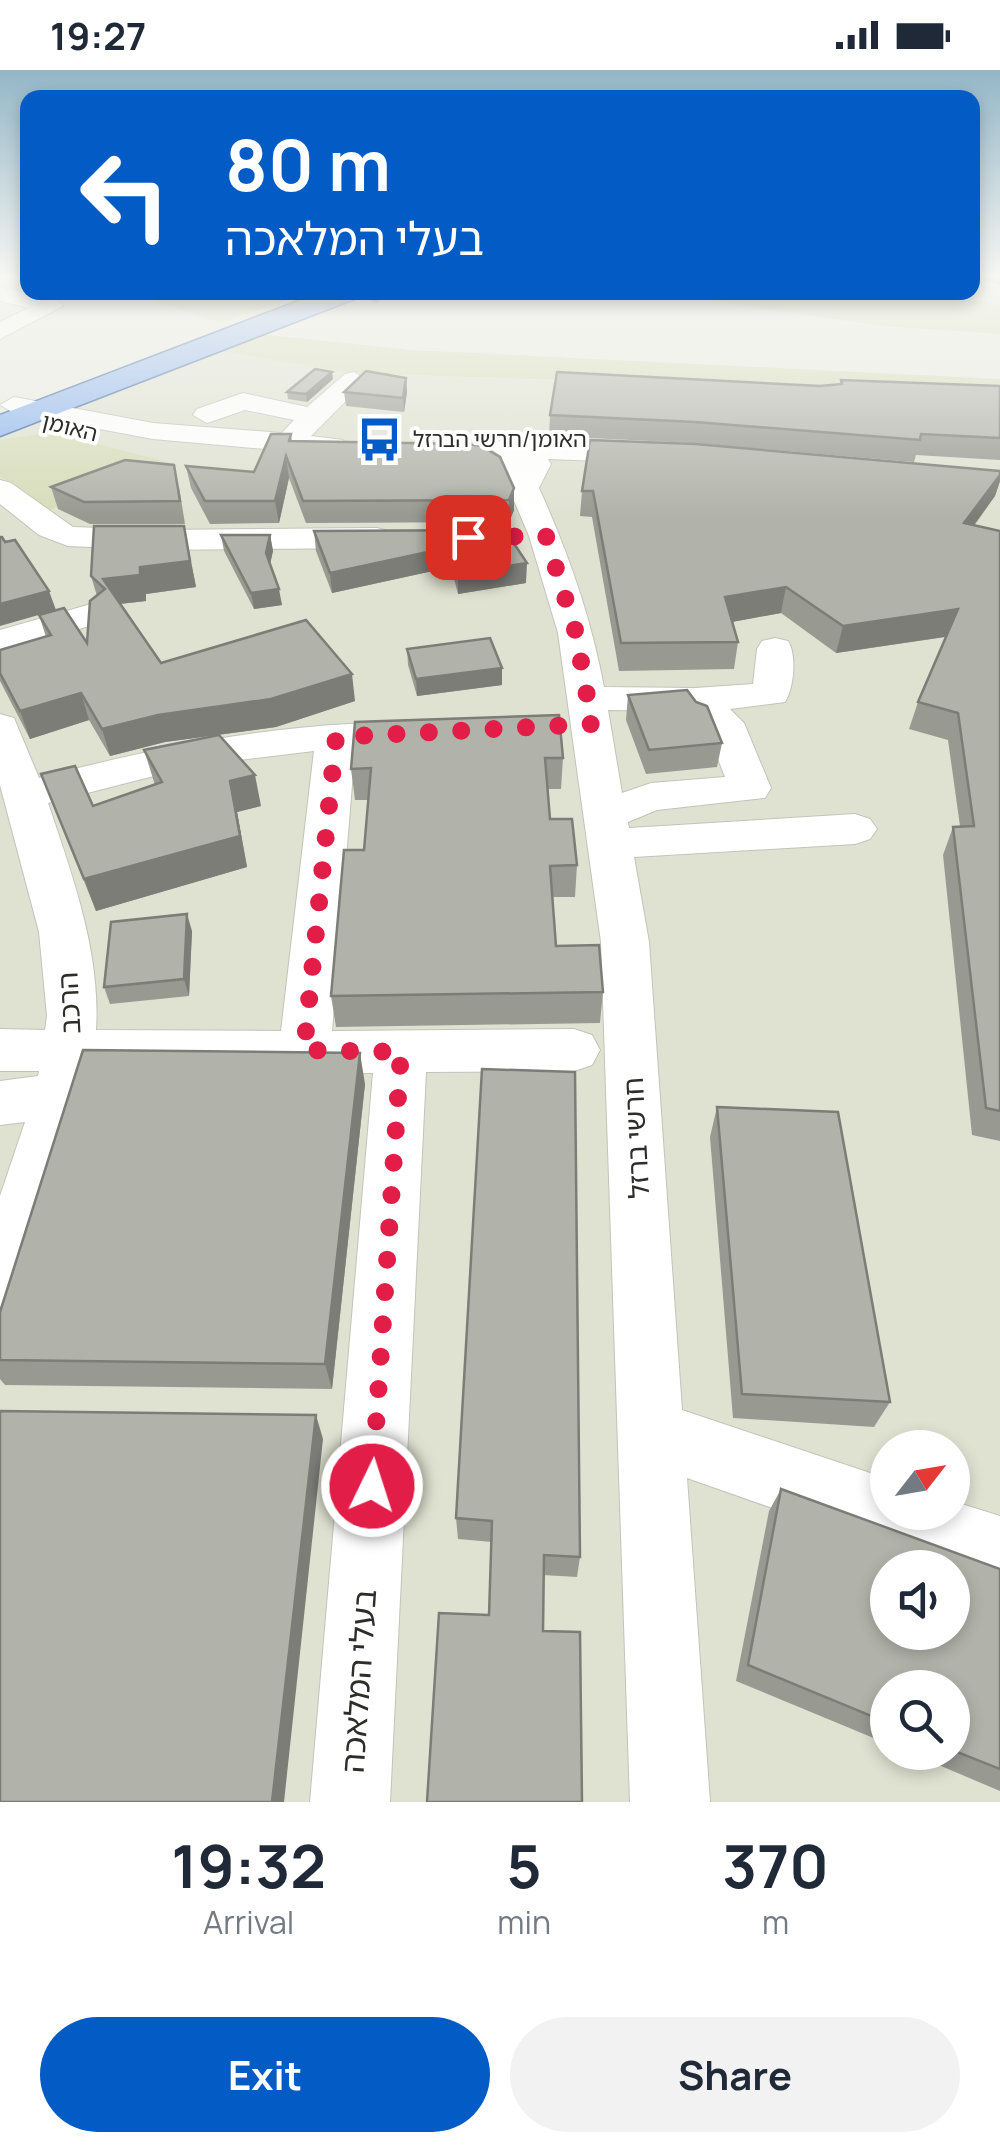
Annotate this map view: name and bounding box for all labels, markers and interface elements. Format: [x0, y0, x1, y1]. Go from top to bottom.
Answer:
text: 19:27 [50, 9, 146, 61]
text: 80 m [225, 116, 391, 212]
icon: left [60, 130, 190, 260]
text: בעלי המלאכה [225, 207, 484, 269]
street label: האומן [39, 406, 101, 448]
bus stop icon: האומן/חרשי הברזל [356, 415, 404, 463]
place label: האומן/חרשי הברזל [413, 424, 587, 454]
pin [426, 495, 511, 580]
icon: arrive [441, 510, 496, 565]
street label: הרכב [47, 971, 89, 1035]
street label: חרשי ברזל [613, 1076, 657, 1200]
north arrow [870, 1430, 970, 1530]
map controls [870, 1430, 970, 1770]
position arrow [320, 1434, 424, 1538]
button: sound [870, 1550, 970, 1650]
street label: בעלי המלאכה [330, 1588, 386, 1774]
button: search [870, 1670, 970, 1770]
text: 19:32 [171, 1824, 326, 1906]
text: 5 [507, 1824, 542, 1906]
text: 370 [722, 1824, 829, 1906]
text: Arrival [203, 1900, 294, 1944]
text: min [497, 1900, 551, 1944]
text: m [762, 1900, 789, 1944]
button: Exit [40, 2017, 490, 2132]
button: Share [510, 2017, 960, 2132]

